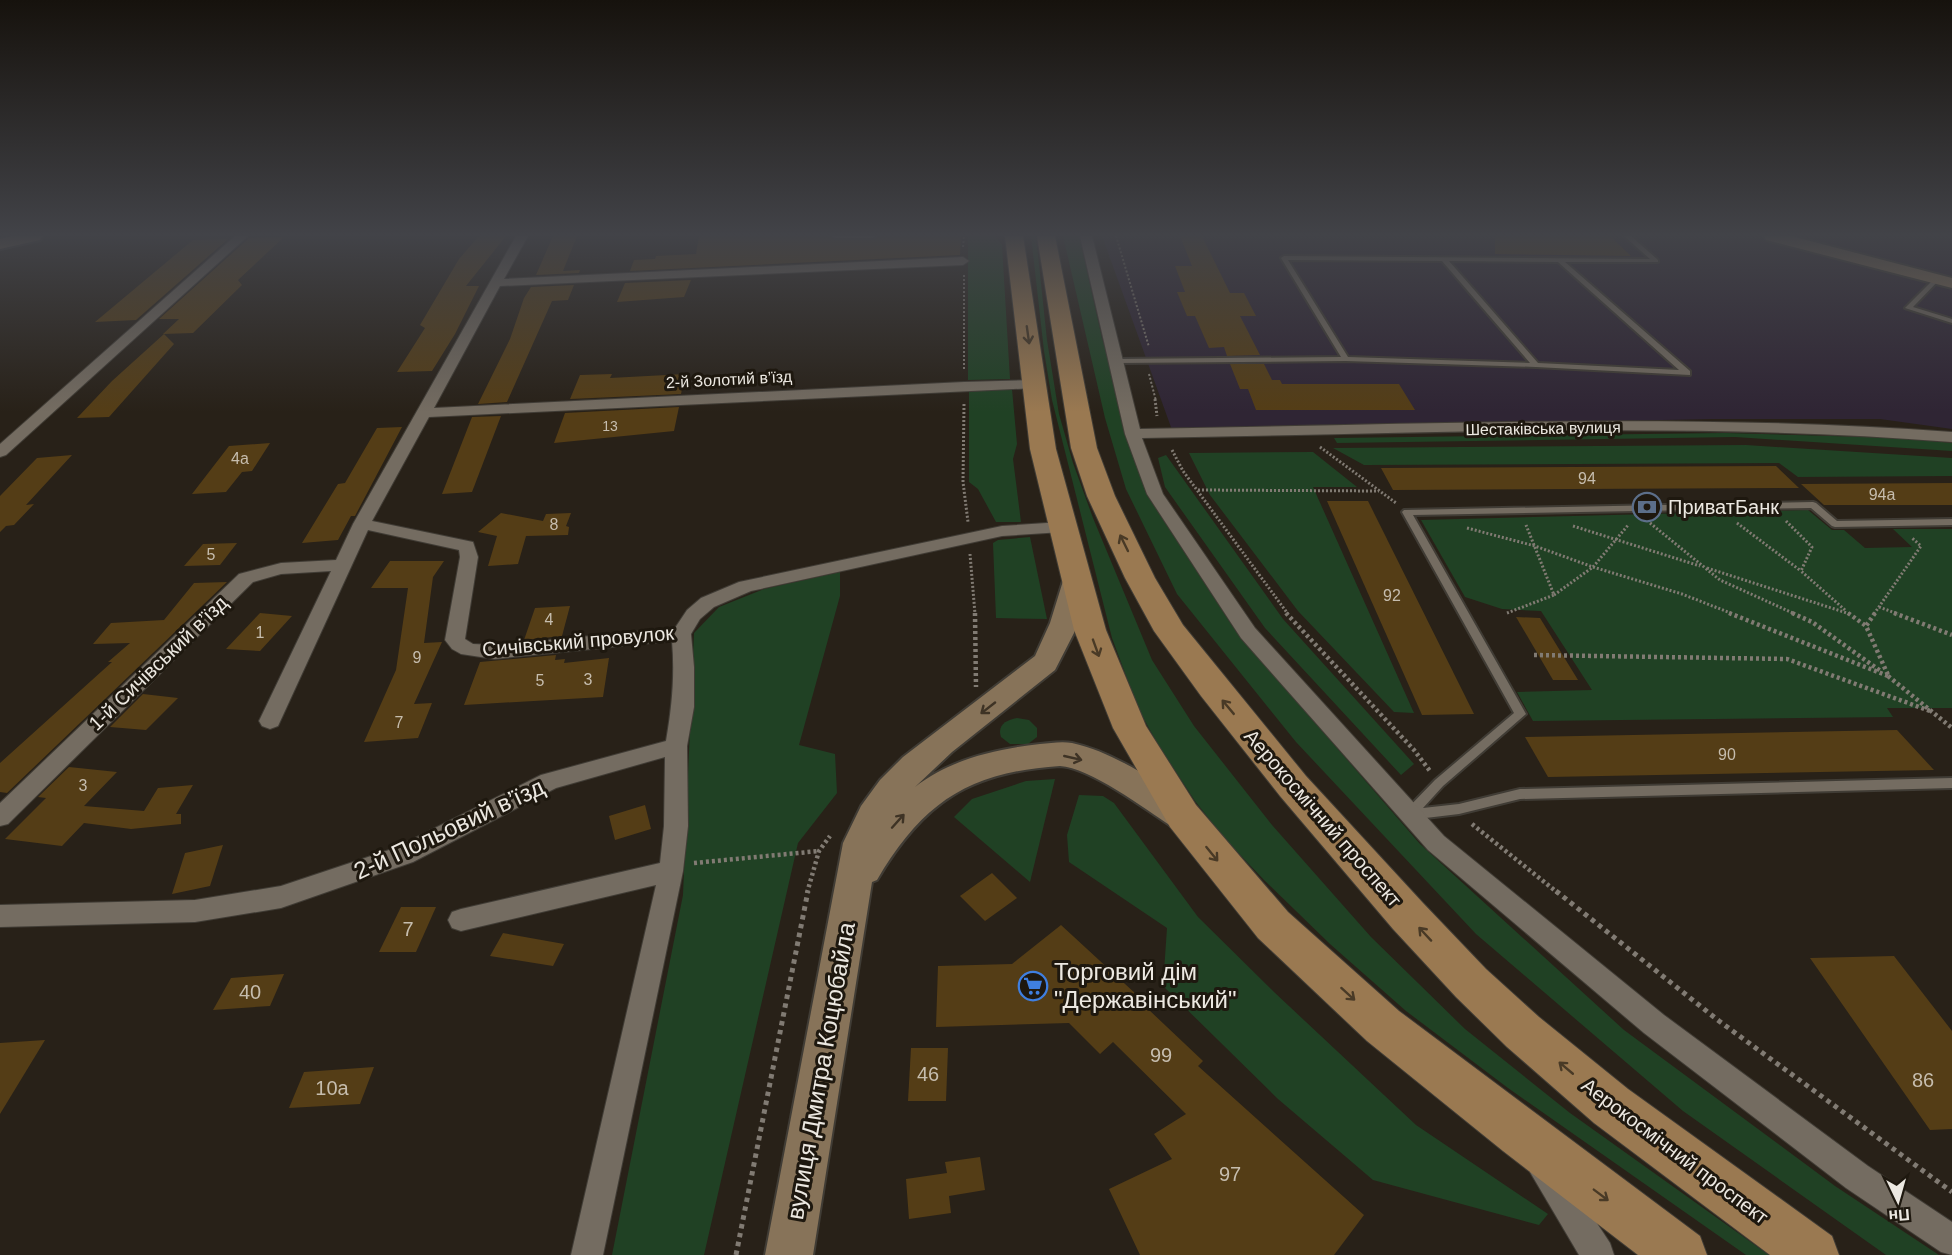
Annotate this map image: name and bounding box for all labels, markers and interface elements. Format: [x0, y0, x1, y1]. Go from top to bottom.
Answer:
one-way arrow [1023, 325, 1034, 345]
street label: 2-й Золотий в’їзд [665, 368, 793, 391]
house number: 13 [602, 418, 618, 434]
street label: Шестаківська вулиця [1465, 419, 1621, 438]
house number: 4а [231, 450, 249, 467]
house number: 94 [1578, 470, 1596, 487]
house number: 94а [1869, 486, 1895, 503]
bank icon: ПриватБанк [1631, 491, 1663, 523]
place label: ПриватБанк [1668, 496, 1779, 518]
house number: 8 [550, 516, 559, 533]
one-way arrow [1117, 535, 1129, 553]
house number: 5 [207, 546, 216, 563]
house number: 92 [1383, 587, 1401, 604]
street label: 1-й Сичівський в’їзд [84, 591, 232, 735]
house number: 4 [545, 611, 554, 628]
street label: Сичівський провулок [481, 622, 675, 660]
house number: 1 [256, 624, 265, 641]
one-way arrow [1092, 638, 1103, 657]
house number: 9 [413, 649, 422, 666]
house number: 3 [584, 671, 593, 688]
house number: 5 [536, 672, 545, 689]
one-way arrow [1222, 699, 1235, 715]
one-way arrow [980, 702, 996, 715]
house number: 7 [395, 714, 404, 731]
street label: Аерокосмічний проспект [1240, 725, 1406, 911]
house number: 90 [1718, 746, 1736, 763]
one-way arrow [1063, 752, 1082, 764]
street label: 2-й Польовий в’їзд [349, 773, 548, 884]
house number: 3 [79, 777, 88, 794]
one-way arrow [891, 814, 905, 829]
one-way arrow [1206, 846, 1219, 862]
house number: 7 [402, 918, 414, 940]
street label: вулиця Дмитра Коцюбайла [781, 920, 860, 1222]
one-way arrow [1417, 926, 1432, 941]
place label: Торговий дім "Державінський" [1054, 958, 1237, 1013]
supermarket icon: Торговий дім "Державінський" [1017, 970, 1049, 1002]
house number: 40 [239, 981, 261, 1003]
one-way arrow [1340, 986, 1355, 1001]
house number: 99 [1150, 1044, 1172, 1066]
one-way arrow [1559, 1061, 1574, 1075]
house number: 46 [917, 1063, 939, 1085]
house number: 86 [1912, 1069, 1934, 1091]
street label: Аерокосмічний проспект [1578, 1074, 1772, 1228]
house number: 10а [315, 1077, 350, 1099]
house number: 97 [1219, 1163, 1241, 1185]
north arrow [1868, 1171, 1928, 1231]
one-way arrow [1592, 1188, 1608, 1201]
text: Пн [1888, 1206, 1911, 1225]

